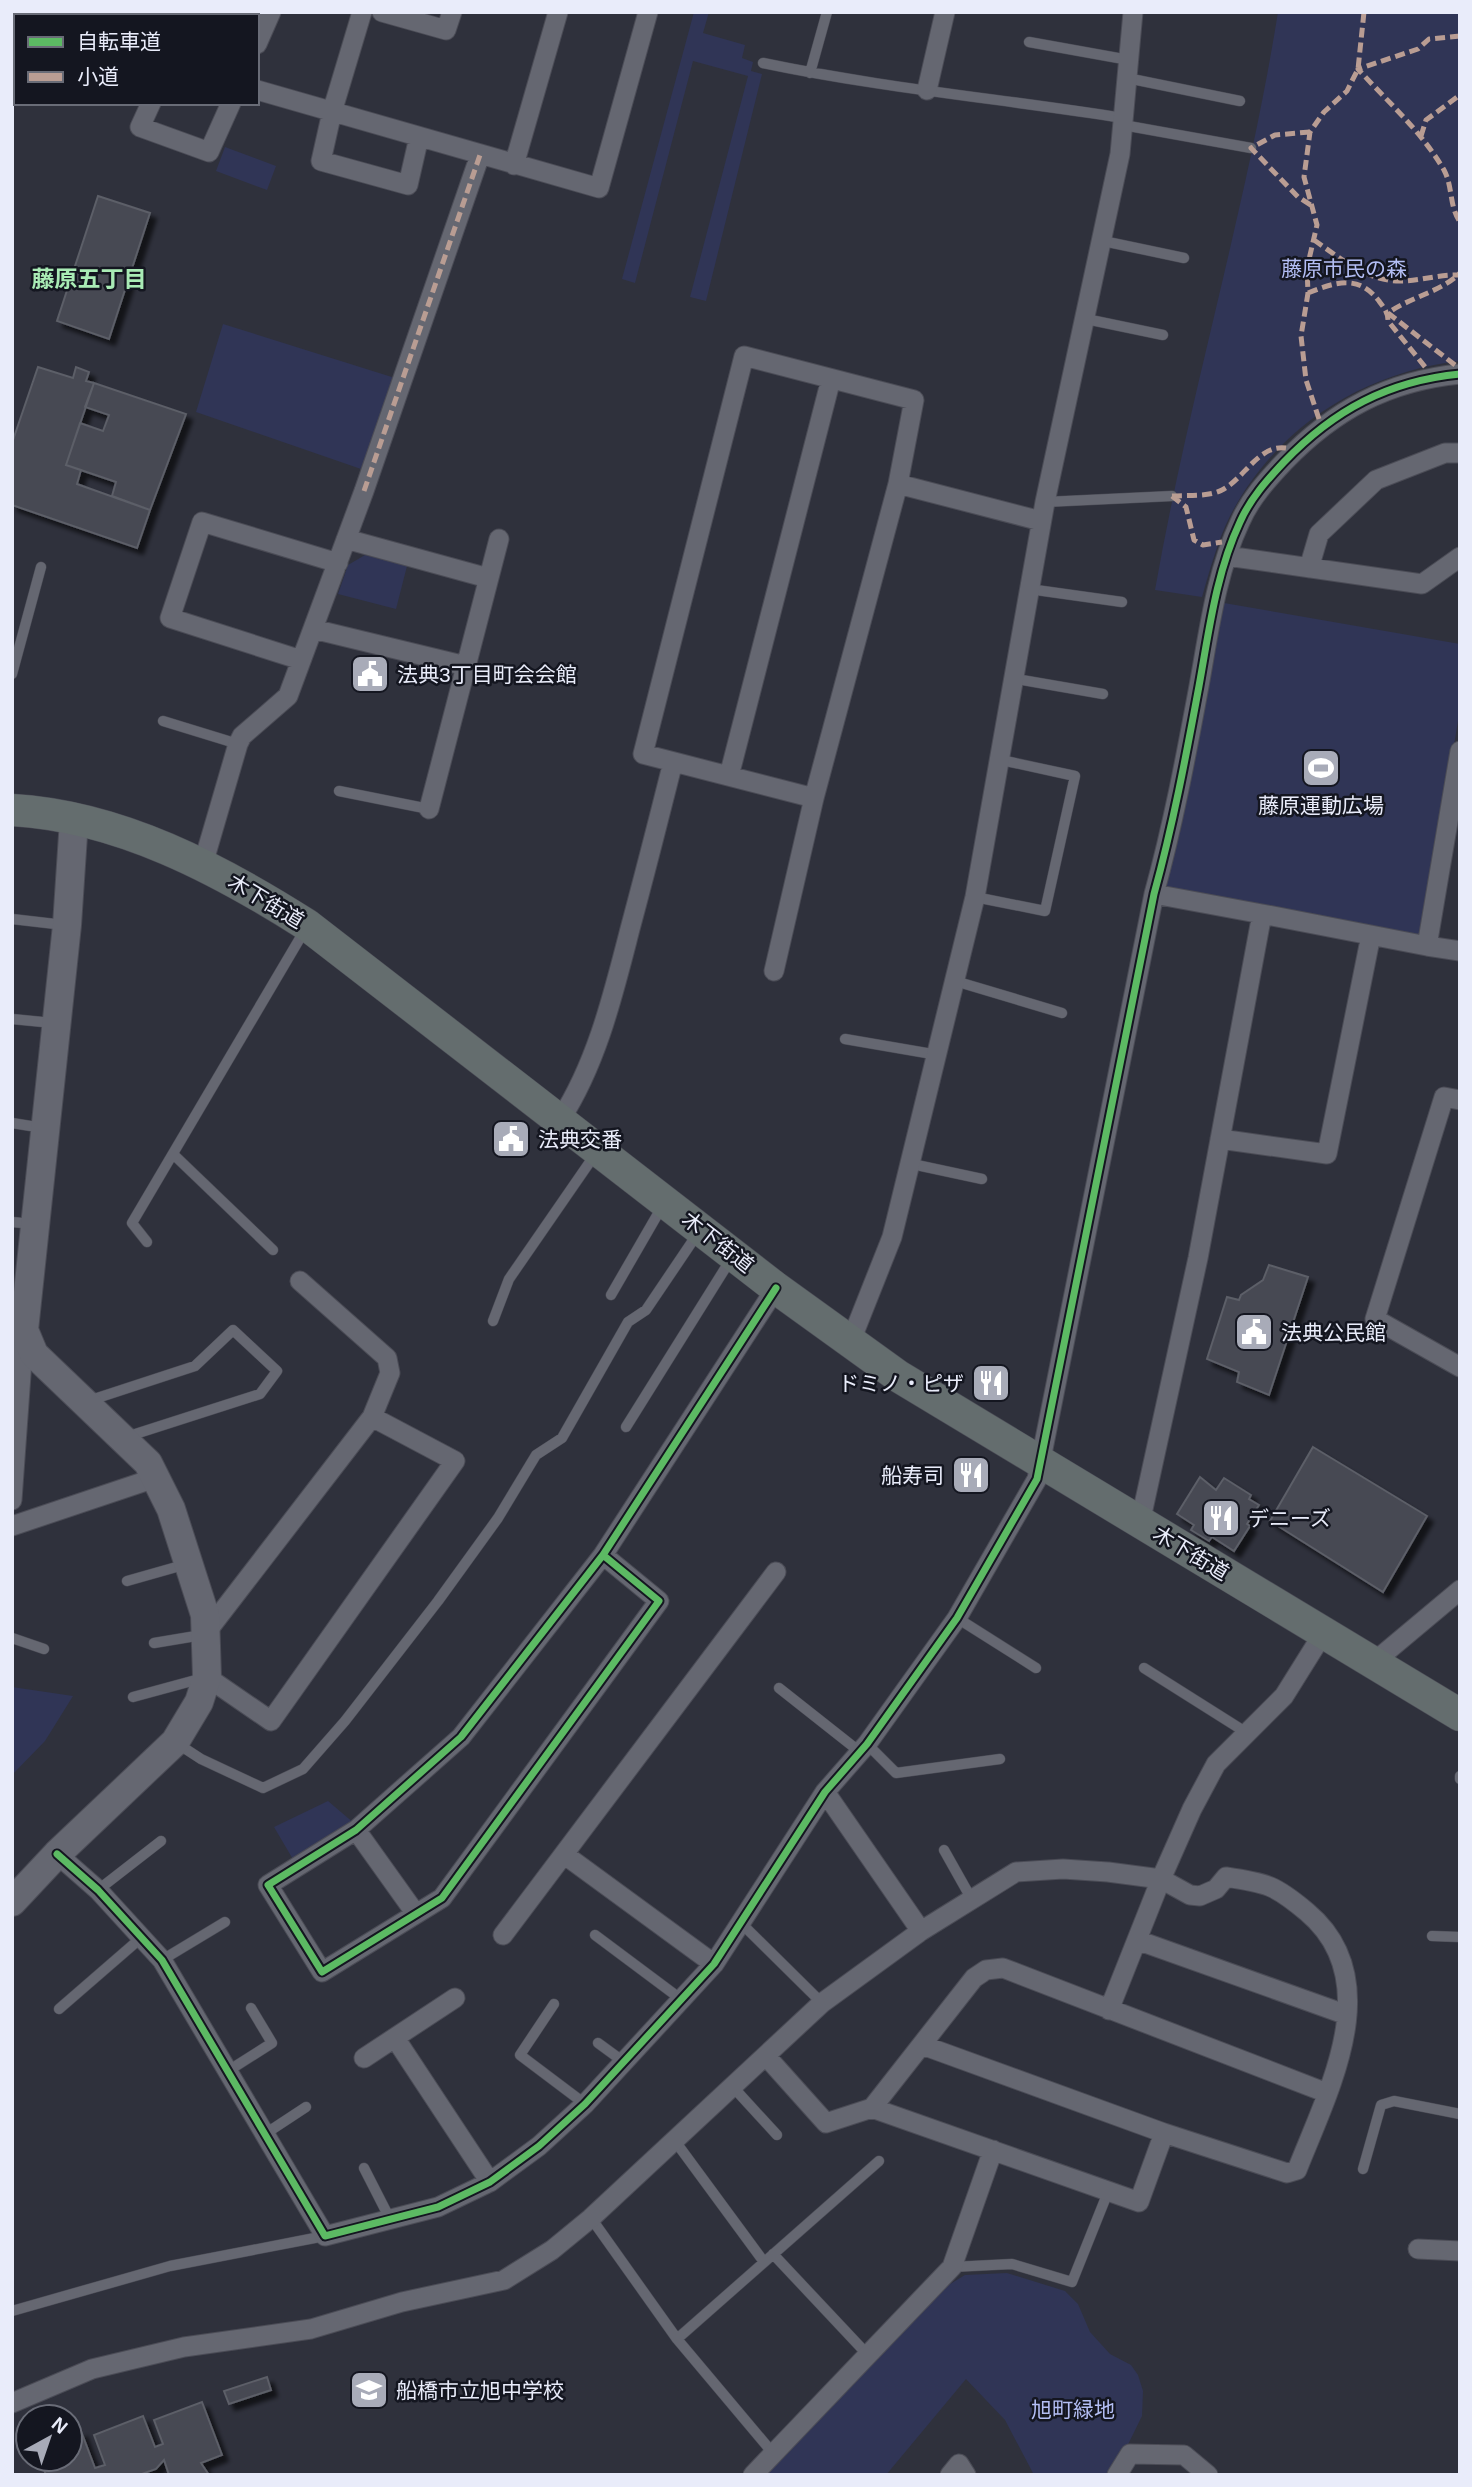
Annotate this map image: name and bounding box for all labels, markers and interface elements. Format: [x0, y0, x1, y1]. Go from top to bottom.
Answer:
legend [14, 14, 259, 105]
text: 自転車道 [77, 30, 161, 53]
text: 小道 [77, 65, 119, 88]
park label: 藤原市民の森 [1281, 257, 1407, 280]
district label: 藤原五丁目 [32, 266, 147, 292]
public building icon: 法典3丁目町会会館 [349, 653, 391, 695]
place label: 法典3丁目町会会館 [397, 663, 577, 686]
sports icon: 藤原運動広場 [1300, 747, 1342, 789]
place label: 藤原運動広場 [1258, 794, 1384, 817]
street label: 木下街道 [224, 870, 308, 932]
public building icon: 法典交番 [490, 1118, 532, 1160]
place label: 法典交番 [538, 1128, 622, 1151]
street label: 木下街道 [678, 1207, 758, 1277]
public building icon: 法典公民館 [1233, 1311, 1275, 1353]
place label: 法典公民館 [1281, 1321, 1386, 1344]
restaurant icon: ドミノ・ピザ [970, 1362, 1012, 1404]
place label: ドミノ・ピザ [838, 1372, 964, 1395]
restaurant icon: 船寿司 [950, 1454, 992, 1496]
place label: 船寿司 [881, 1464, 944, 1487]
restaurant icon: デニーズ [1200, 1497, 1242, 1539]
place label: デニーズ [1248, 1507, 1331, 1530]
street label: 木下街道 [1149, 1522, 1233, 1584]
school or university icon: 船橋市立旭中学校 [348, 2369, 390, 2411]
place label: 船橋市立旭中学校 [396, 2379, 564, 2402]
park label: 旭町緑地 [1031, 2398, 1115, 2421]
north arrow [14, 2403, 84, 2473]
text: N [48, 2413, 72, 2438]

